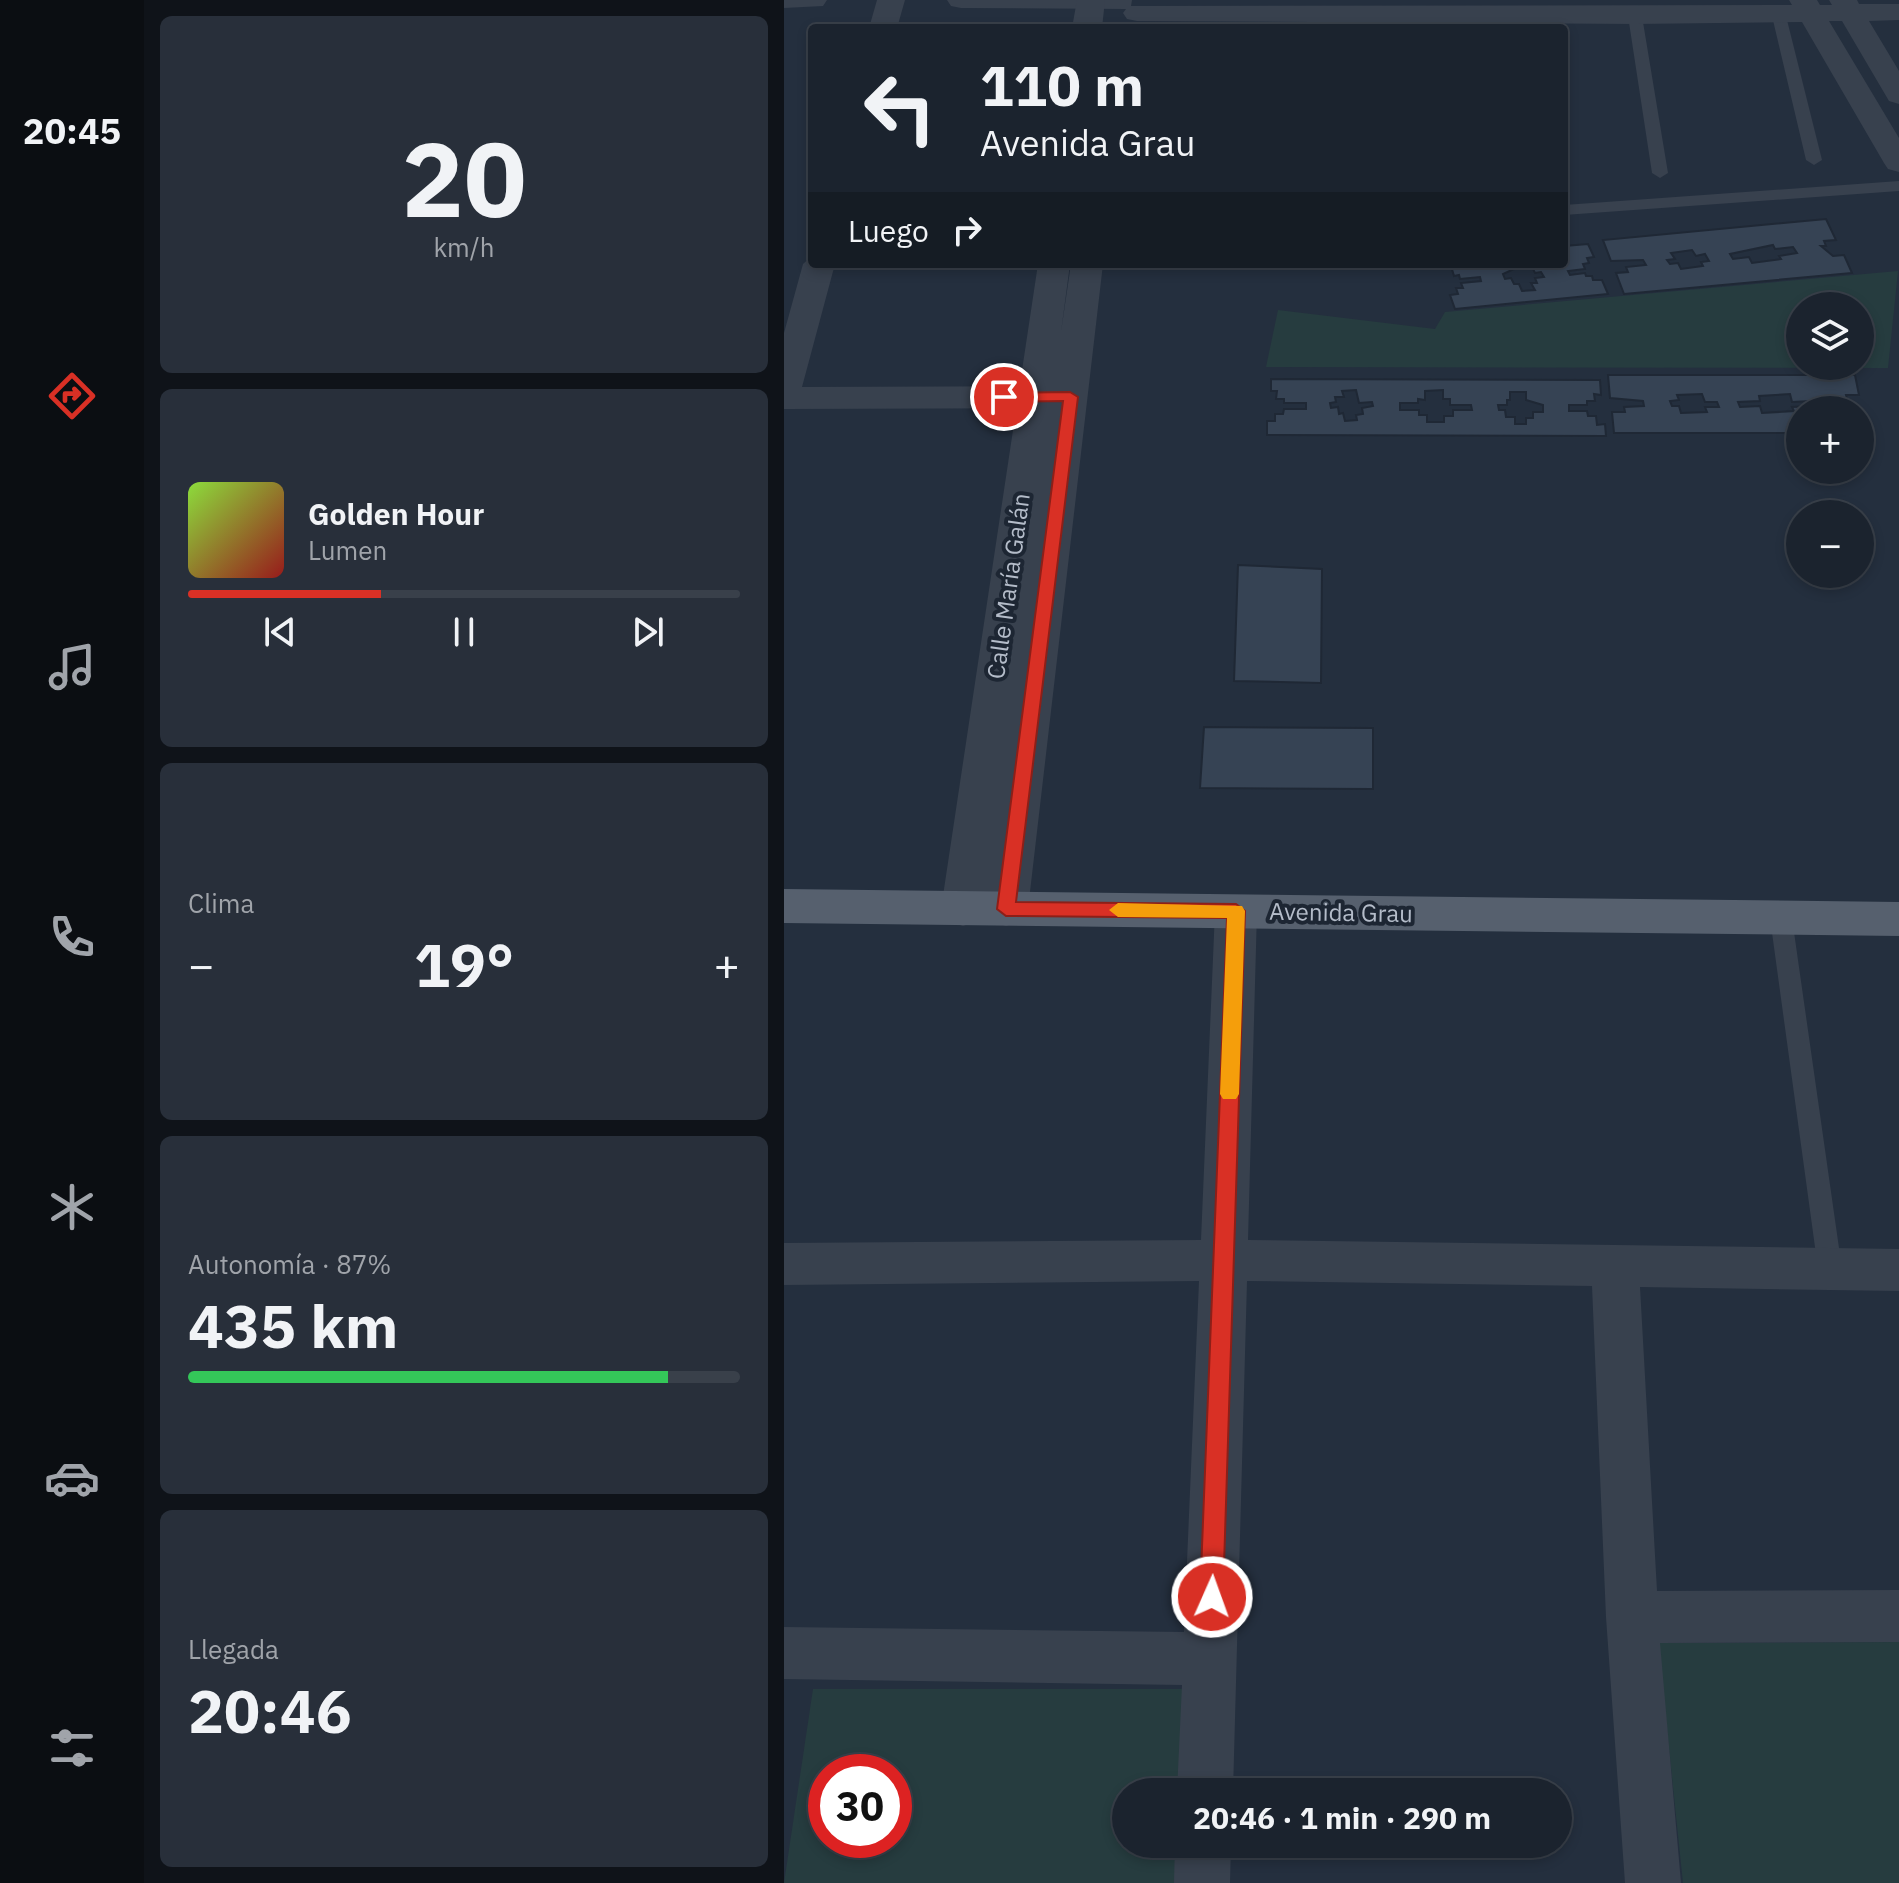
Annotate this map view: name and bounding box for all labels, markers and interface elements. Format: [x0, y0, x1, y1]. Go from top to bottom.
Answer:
text: 110 m [980, 49, 1144, 121]
icon: left [848, 56, 952, 160]
text: 20:45 [23, 107, 121, 154]
text: 20 [402, 110, 526, 246]
text: Avenida Grau [980, 119, 1195, 166]
icon: right [945, 208, 989, 252]
text: Luego [848, 211, 929, 250]
text: km/h [433, 230, 495, 264]
map controls [1786, 292, 1874, 588]
button: layers [1786, 292, 1874, 380]
pin [970, 363, 1038, 431]
icon: directions [44, 368, 100, 424]
icon: arrive [982, 375, 1026, 419]
button: + [1786, 396, 1874, 484]
street label: Calle María Galán [979, 491, 1037, 681]
text: Golden Hour [308, 494, 484, 533]
button: − [1786, 500, 1874, 588]
text: Lumen [308, 533, 387, 567]
icon: previous [258, 610, 302, 654]
icon: pause [442, 610, 486, 654]
icon: next [626, 610, 670, 654]
icon: music [44, 639, 100, 695]
text: Clima [188, 886, 254, 920]
street label: Avenida Grau [1269, 895, 1413, 929]
icon: phone [44, 909, 100, 965]
text: 19° [414, 925, 514, 1004]
text: − [188, 936, 214, 993]
text: + [714, 936, 740, 993]
icon: climate [44, 1179, 100, 1235]
text: Autonomía · 87% [188, 1247, 391, 1281]
text: 435 km [188, 1286, 398, 1365]
icon: car [44, 1450, 100, 1506]
position arrow [1170, 1555, 1254, 1639]
text: Llegada [188, 1632, 279, 1666]
text: 20:46 [188, 1671, 352, 1750]
icon: filters [44, 1720, 100, 1776]
speed limit sign: 30 [808, 1754, 912, 1858]
text: 20:46 · 1 min · 290 m [1193, 1798, 1491, 1837]

